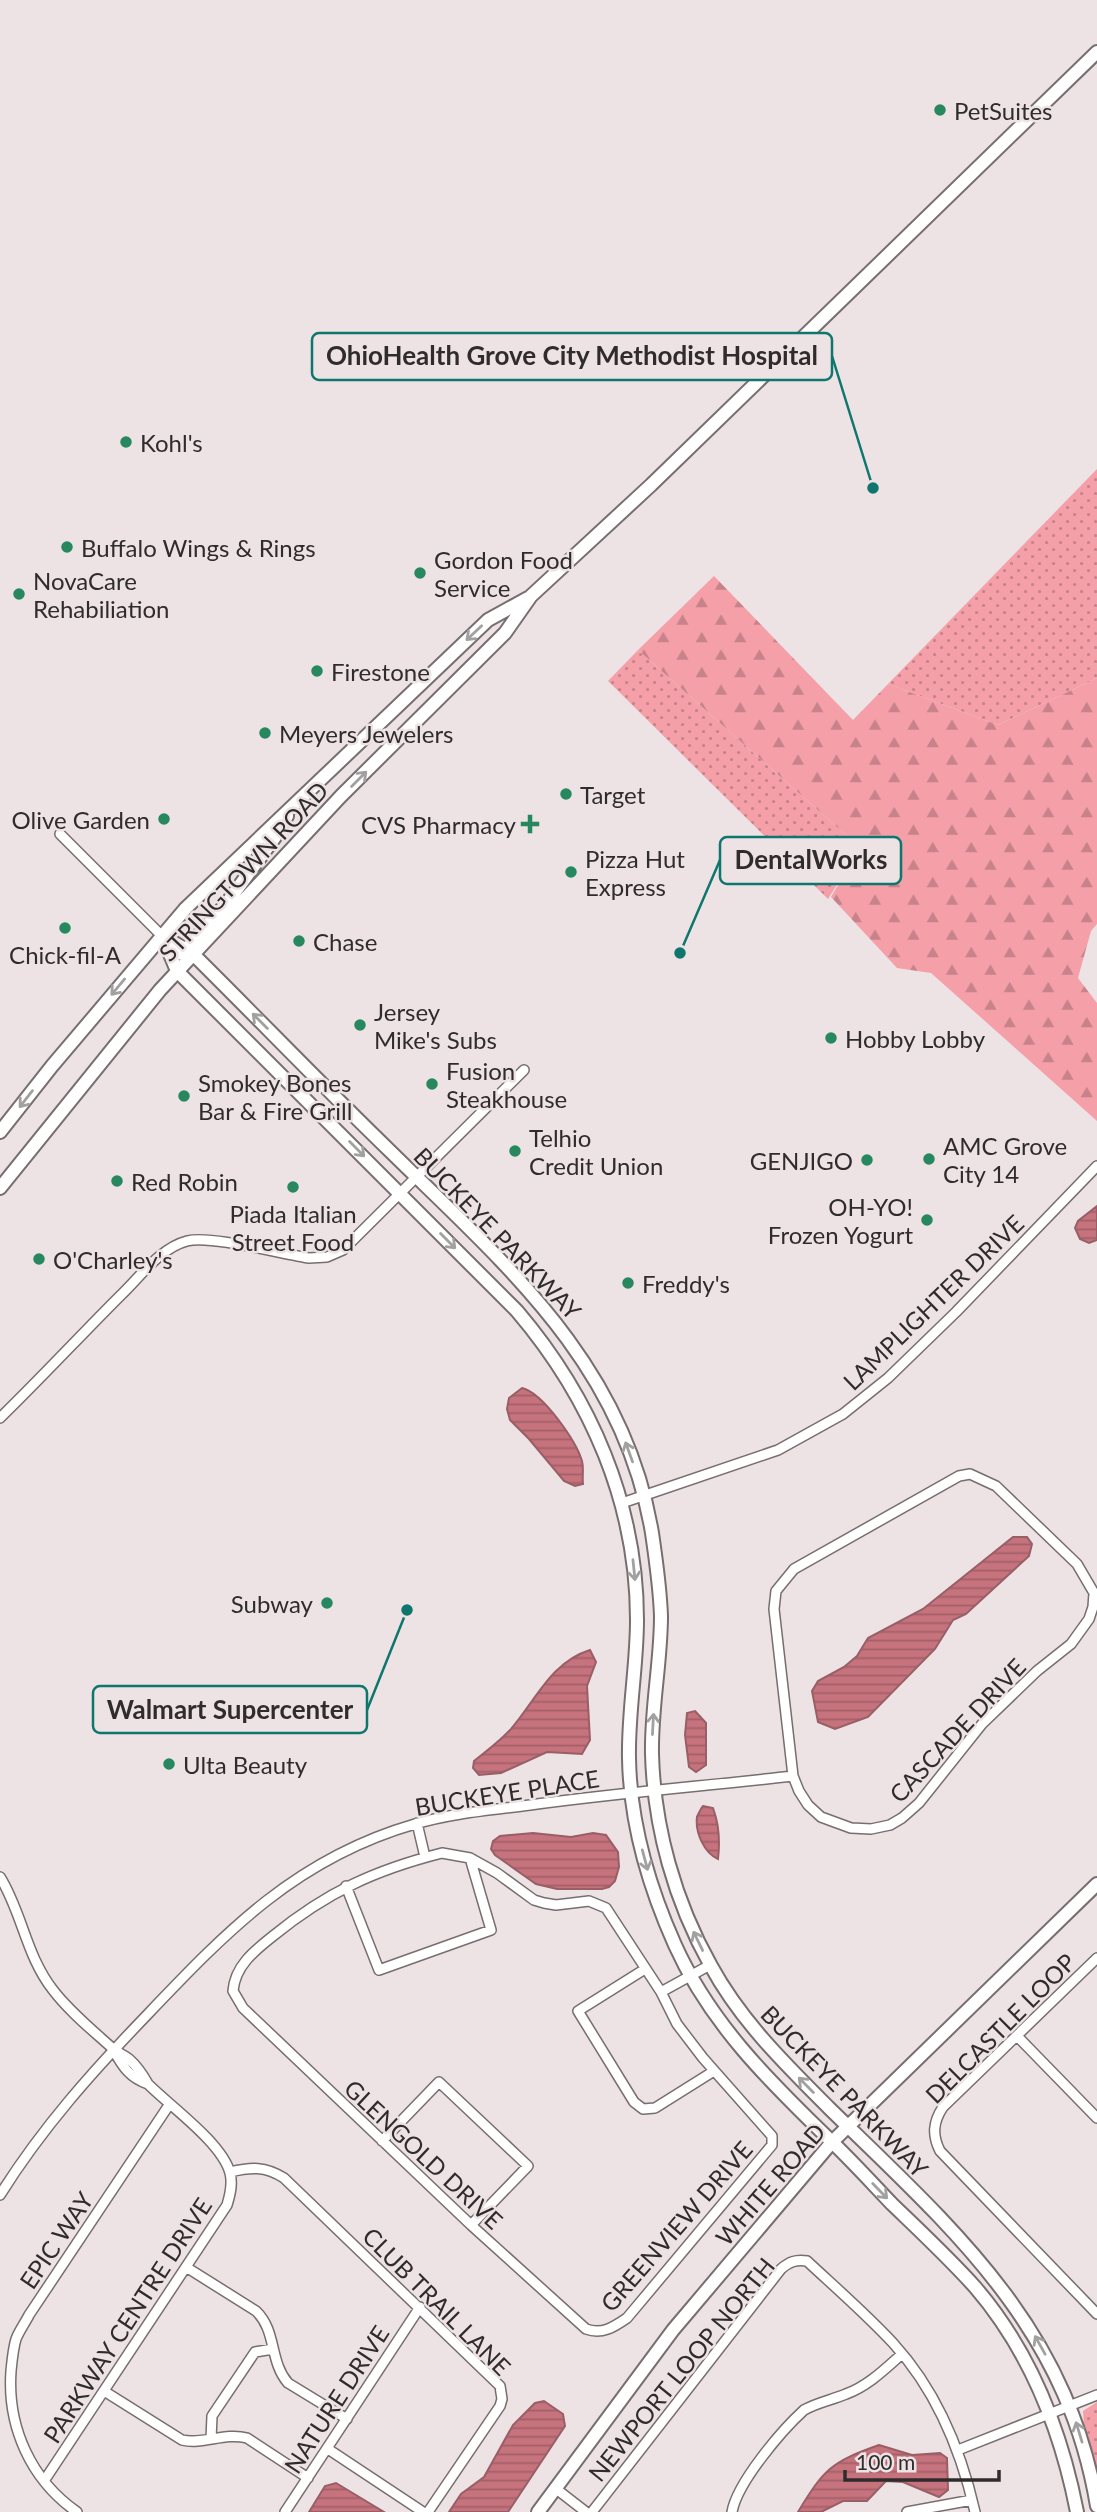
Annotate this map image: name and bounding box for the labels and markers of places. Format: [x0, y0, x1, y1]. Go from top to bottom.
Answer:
place label: PetSuites [954, 96, 1053, 125]
marker: PetSuites [932, 102, 948, 118]
callout: OhioHealth Grove City Methodist Hospital [312, 333, 832, 380]
place label: Kohl's [140, 428, 203, 457]
marker: Kohl's [118, 434, 134, 450]
place label: Buffalo Wings & Rings [81, 533, 316, 562]
marker: Buffalo Wings & Rings [59, 539, 75, 555]
place label: Gordon Food Service [434, 545, 573, 602]
marker: Gordon Food Service [412, 565, 428, 581]
place label: NovaCare Rehabiliation [33, 566, 169, 623]
marker: NovaCare Rehabiliation [11, 586, 27, 602]
place label: Firestone [331, 657, 430, 686]
marker: Firestone [309, 663, 325, 679]
place label: Meyers Jewelers [279, 719, 454, 748]
marker: Meyers Jewelers [257, 725, 273, 741]
place label: Target [580, 780, 646, 809]
marker: Target [558, 786, 574, 802]
place label: Olive Garden [12, 805, 150, 834]
place label: CVS Pharmacy [361, 810, 517, 839]
marker: Olive Garden [156, 811, 172, 827]
marker: CVS Pharmacy [522, 816, 538, 832]
callout: DentalWorks [720, 837, 901, 884]
place label: Pizza Hut Express [585, 844, 685, 901]
marker: Pizza Hut Express [563, 864, 579, 880]
marker: Chick-fil-A [57, 920, 73, 936]
place label: Chase [313, 927, 377, 956]
marker: Chase [291, 933, 307, 949]
place label: Chick-fil-A [9, 940, 122, 969]
place label: Jersey Mike's Subs [374, 997, 497, 1054]
marker: Jersey Mike's Subs [352, 1017, 368, 1033]
place label: Hobby Lobby [845, 1024, 986, 1053]
marker: Hobby Lobby [823, 1030, 839, 1046]
place label: Fusion Steakhouse [446, 1056, 567, 1113]
place label: Smokey Bones Bar & Fire Grill [198, 1068, 352, 1125]
marker: Fusion Steakhouse [424, 1076, 440, 1092]
marker: Smokey Bones Bar & Fire Grill [176, 1088, 192, 1104]
place label: Telhio Credit Union [529, 1123, 663, 1180]
place label: AMC Grove City 14 [943, 1131, 1067, 1188]
marker: Telhio Credit Union [507, 1143, 523, 1159]
place label: GENJIGO [750, 1146, 853, 1175]
marker: AMC Grove City 14 [921, 1151, 937, 1167]
marker: GENJIGO [859, 1152, 875, 1168]
place label: Red Robin [131, 1167, 238, 1196]
marker: Red Robin [109, 1173, 125, 1189]
marker: Piada Italian Street Food [285, 1179, 301, 1195]
place label: OH-YO! Frozen Yogurt [768, 1192, 913, 1249]
place label: Piada Italian Street Food [229, 1199, 357, 1256]
marker: OH-YO! Frozen Yogurt [919, 1212, 935, 1228]
place label: O'Charley's [53, 1245, 173, 1274]
marker: O'Charley's [31, 1251, 47, 1267]
place label: Freddy's [642, 1269, 730, 1298]
marker: Freddy's [620, 1275, 636, 1291]
place label: Subway [231, 1589, 314, 1618]
marker: Subway [319, 1595, 335, 1611]
callout: Walmart Supercenter [93, 1686, 367, 1733]
place label: Ulta Beauty [183, 1750, 308, 1779]
marker: Ulta Beauty [161, 1756, 177, 1772]

